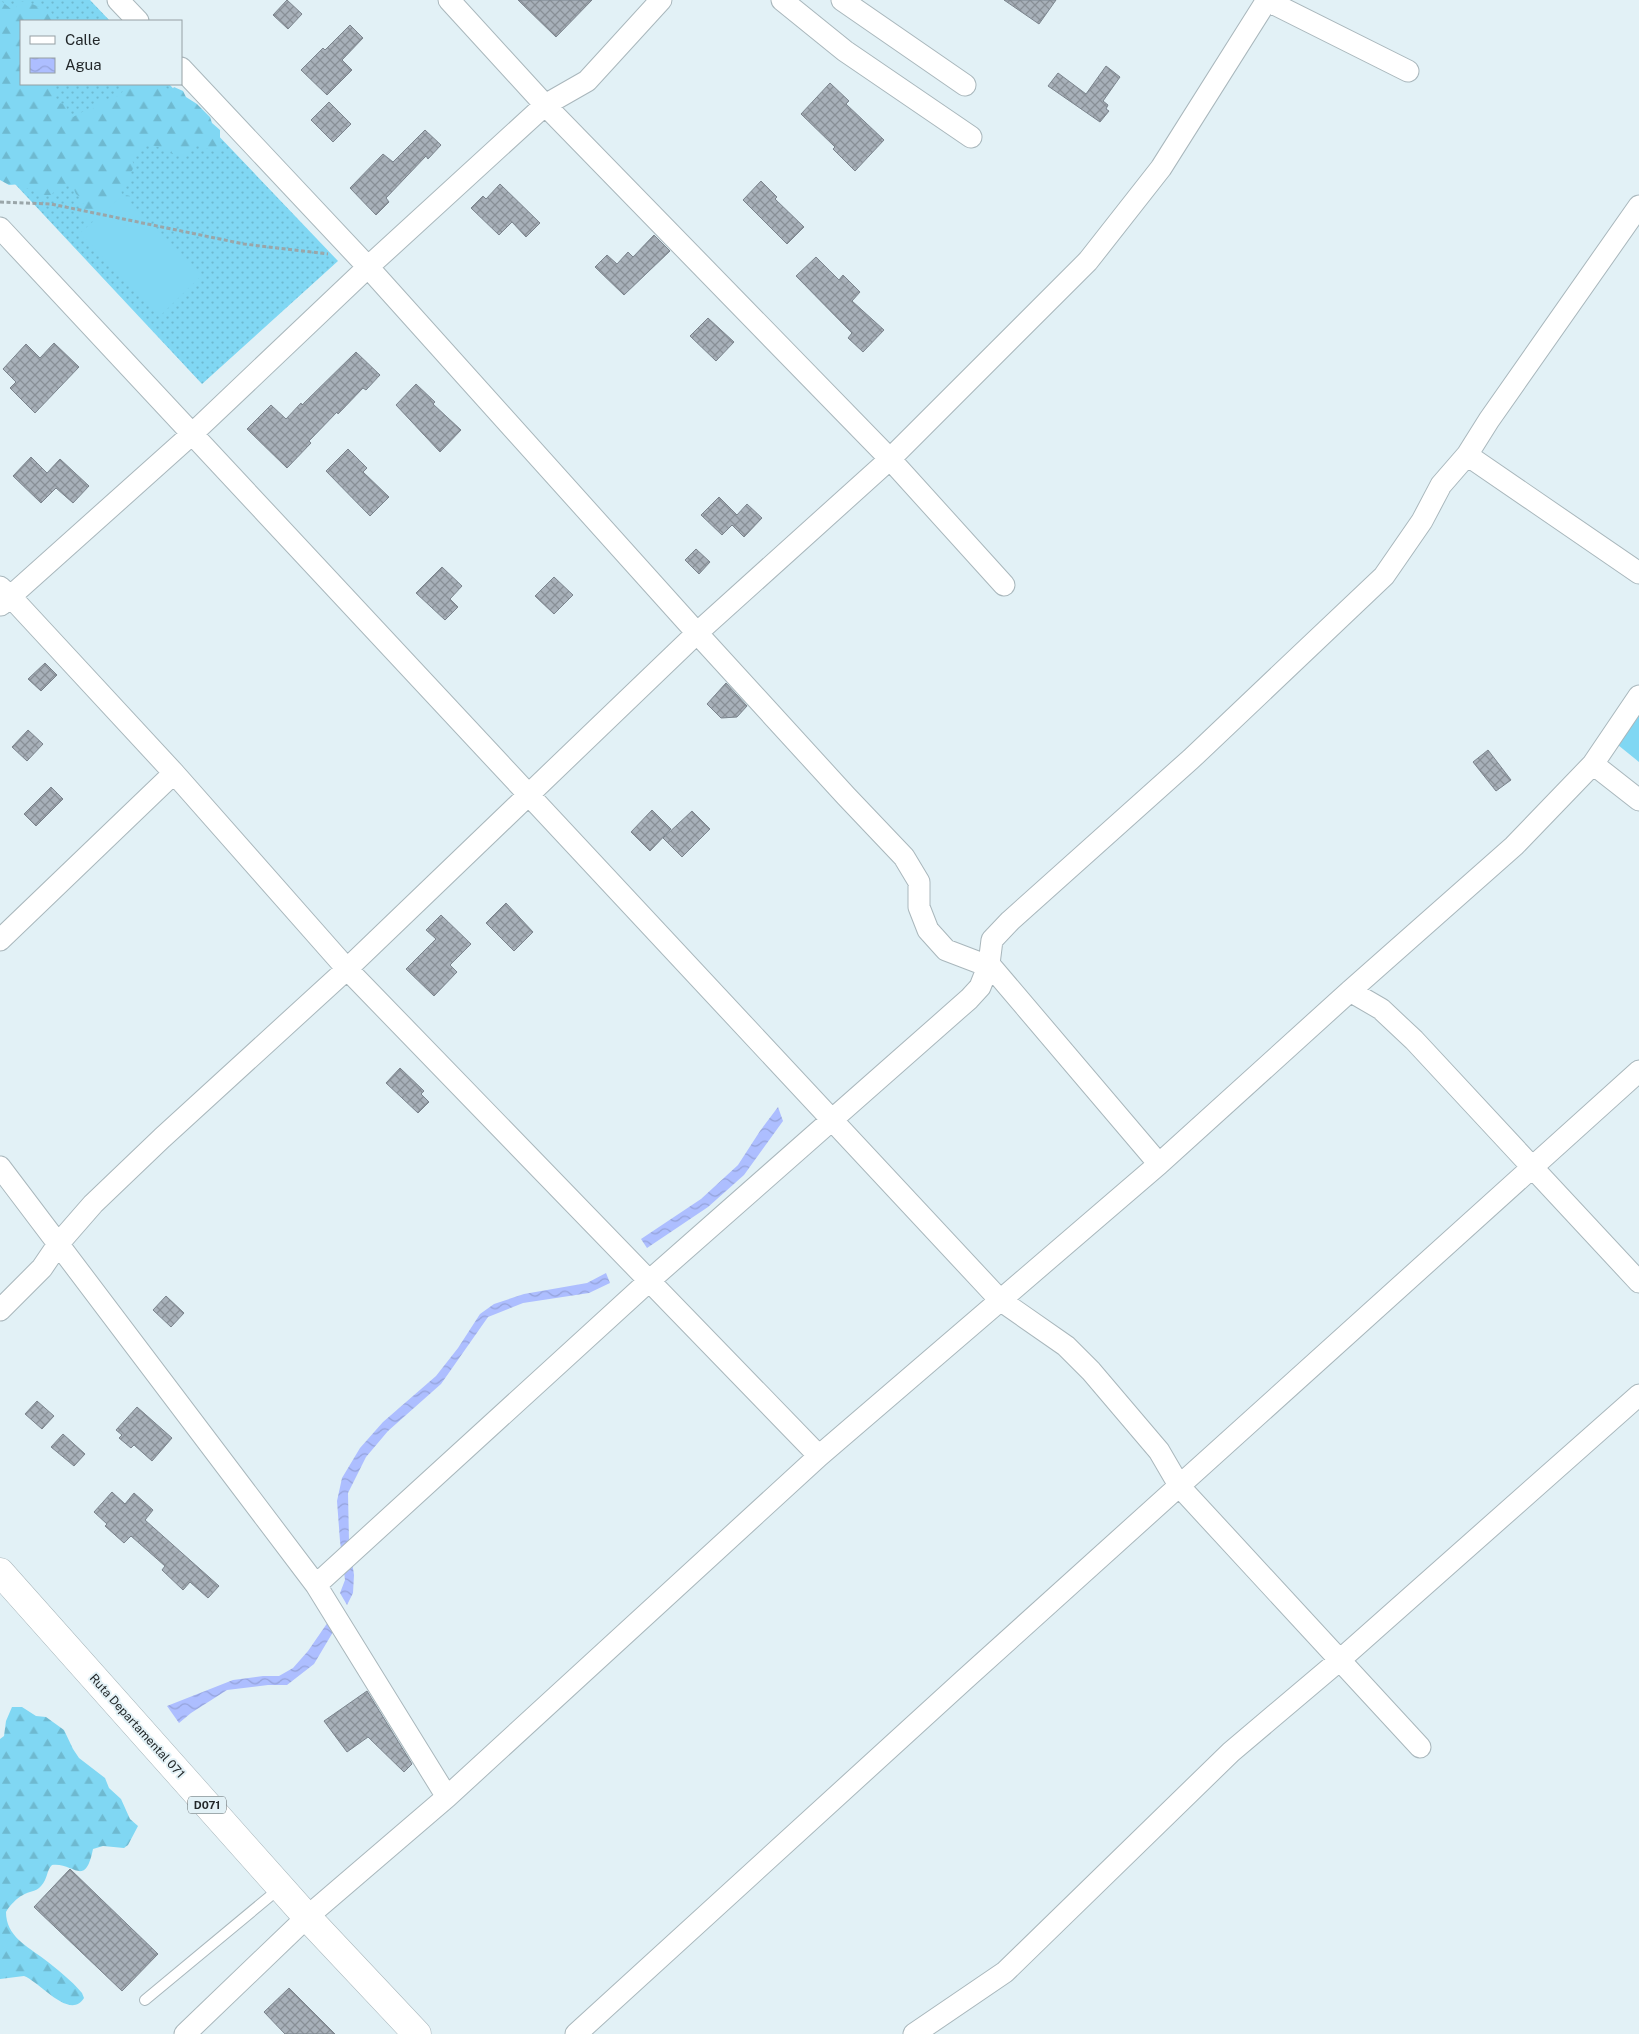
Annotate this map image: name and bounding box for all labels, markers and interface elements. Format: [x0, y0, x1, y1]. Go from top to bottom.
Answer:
legend [20, 20, 182, 85]
text: Calle [65, 31, 101, 48]
text: Agua [65, 56, 102, 73]
street label: Ruta Departamental 071 [87, 1671, 187, 1781]
road number: D071 [188, 1796, 226, 1814]

